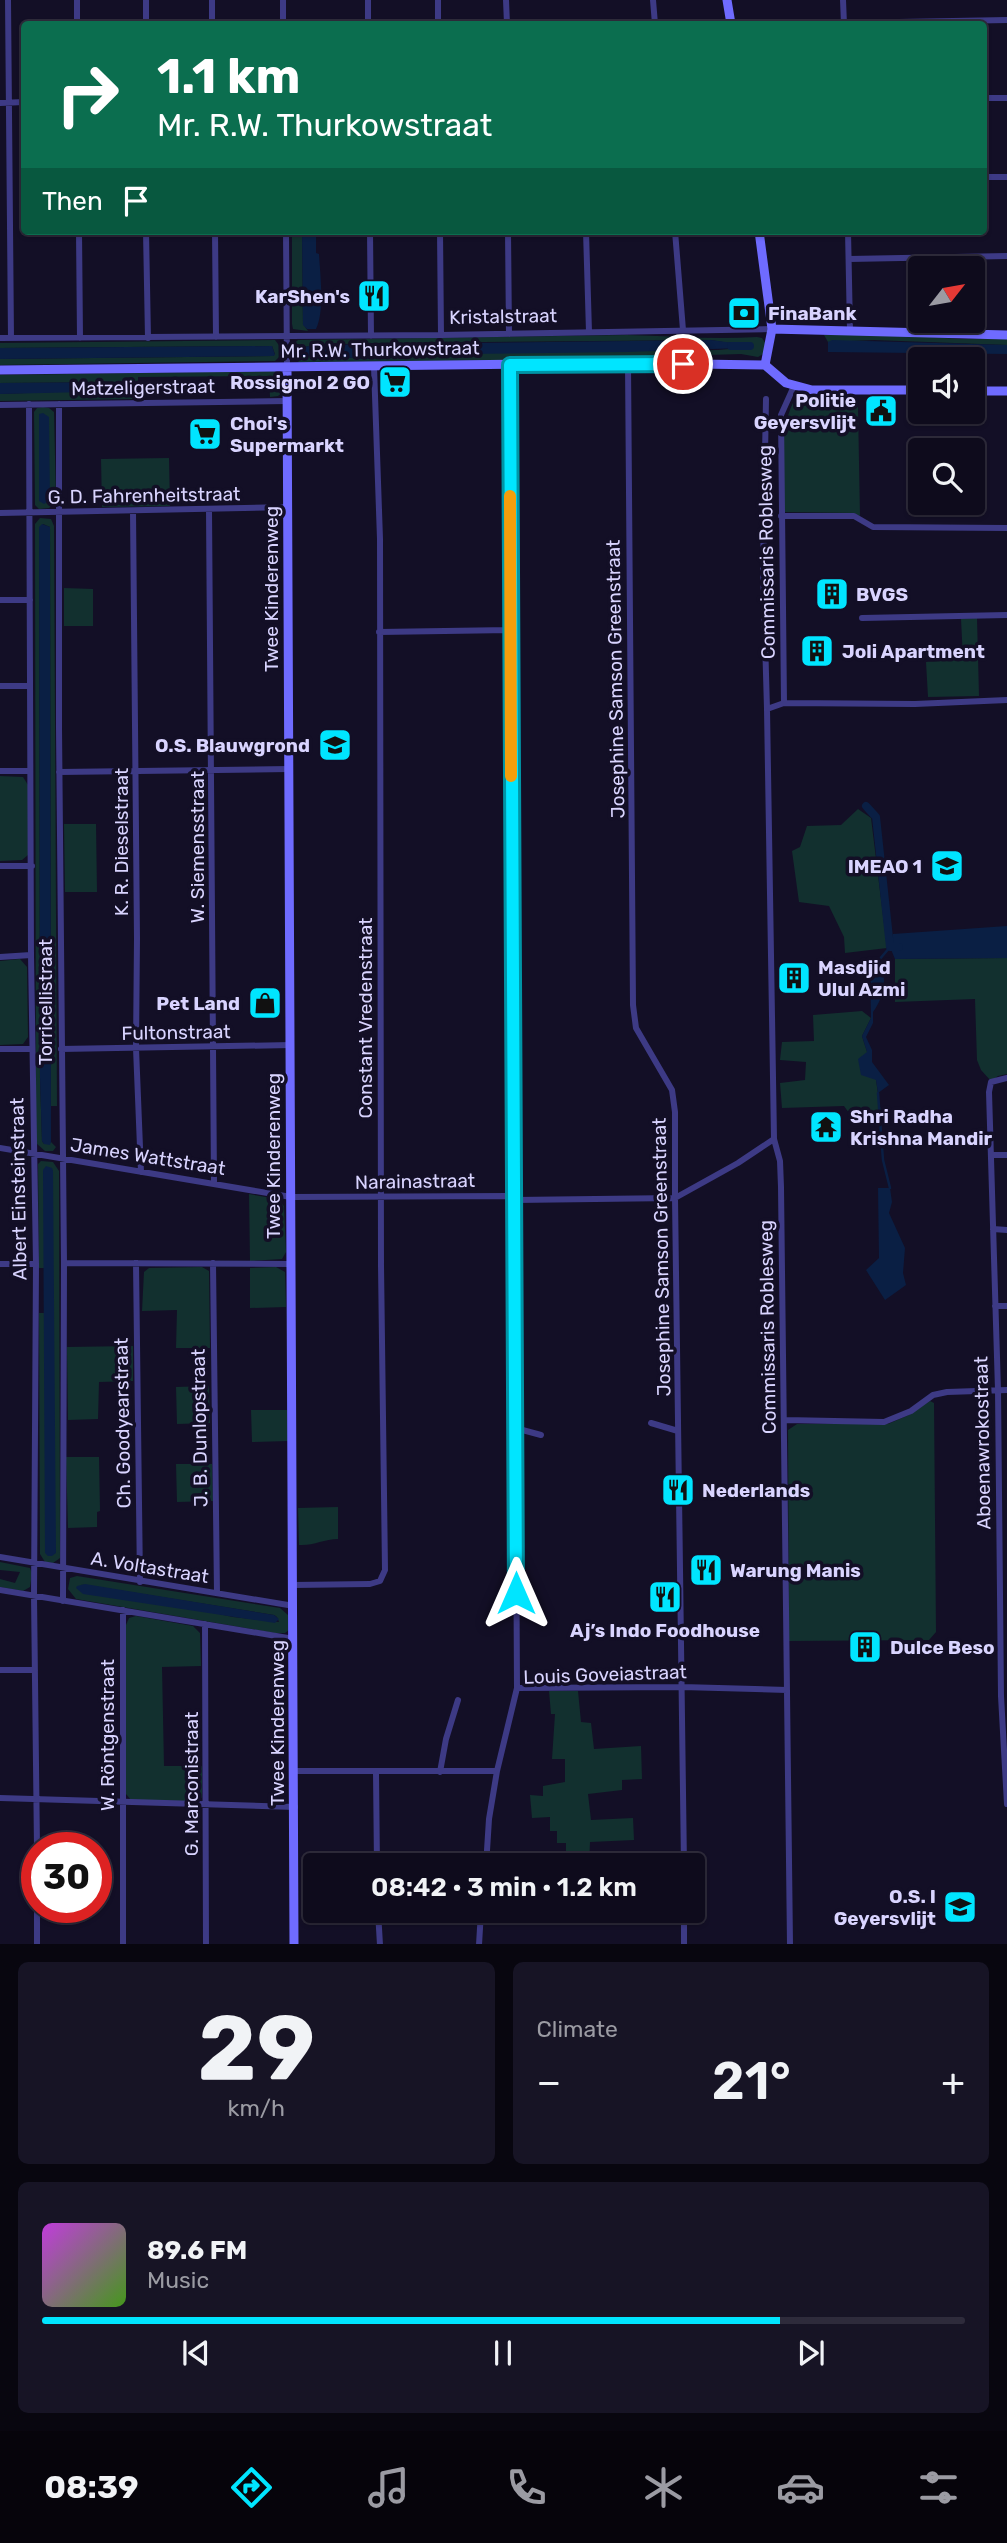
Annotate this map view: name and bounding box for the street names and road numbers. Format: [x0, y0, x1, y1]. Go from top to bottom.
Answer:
street label: Kristalstraat [449, 304, 558, 329]
street label: Mr. R.W. Thurkowstraat [280, 336, 480, 363]
street label: Matzeligerstraat [71, 375, 216, 400]
street label: Commissaris Roblesweg [753, 445, 780, 659]
street label: G. D. Fahrenheitstraat [47, 482, 241, 509]
street label: Twee Kinderenweg [260, 506, 283, 672]
street label: Josephine Samson Greenstraat [602, 539, 629, 819]
street label: K. R. Dieselstraat [110, 767, 133, 916]
street label: W. Siemensstraat [186, 770, 209, 923]
street label: Constant Vredenstraat [354, 917, 377, 1118]
street label: Torricellistraat [34, 938, 57, 1065]
street label: Fultonstraat [121, 1020, 231, 1045]
street label: Twee Kinderenweg [262, 1073, 285, 1239]
street label: Albert Einsteinstraat [5, 1097, 32, 1280]
street label: Josephine Samson Greenstraat [648, 1117, 675, 1397]
street label: James Wattstraat [69, 1133, 228, 1180]
street label: Narainastraat [355, 1169, 476, 1194]
street label: Commissaris Roblesweg [754, 1220, 781, 1434]
street label: Ch. Goodyearstraat [110, 1337, 135, 1509]
street label: J. B. Dunlopstraat [187, 1348, 212, 1507]
street label: Aboenawrokostraat [969, 1356, 996, 1530]
street label: A. Voltastraat [89, 1547, 211, 1588]
street label: Twee Kinderenweg [266, 1640, 289, 1806]
street label: W. Röntgenstraat [96, 1658, 119, 1811]
street label: Louis Goveiastraat [523, 1660, 688, 1689]
street label: G. Marconistraat [180, 1711, 203, 1856]

